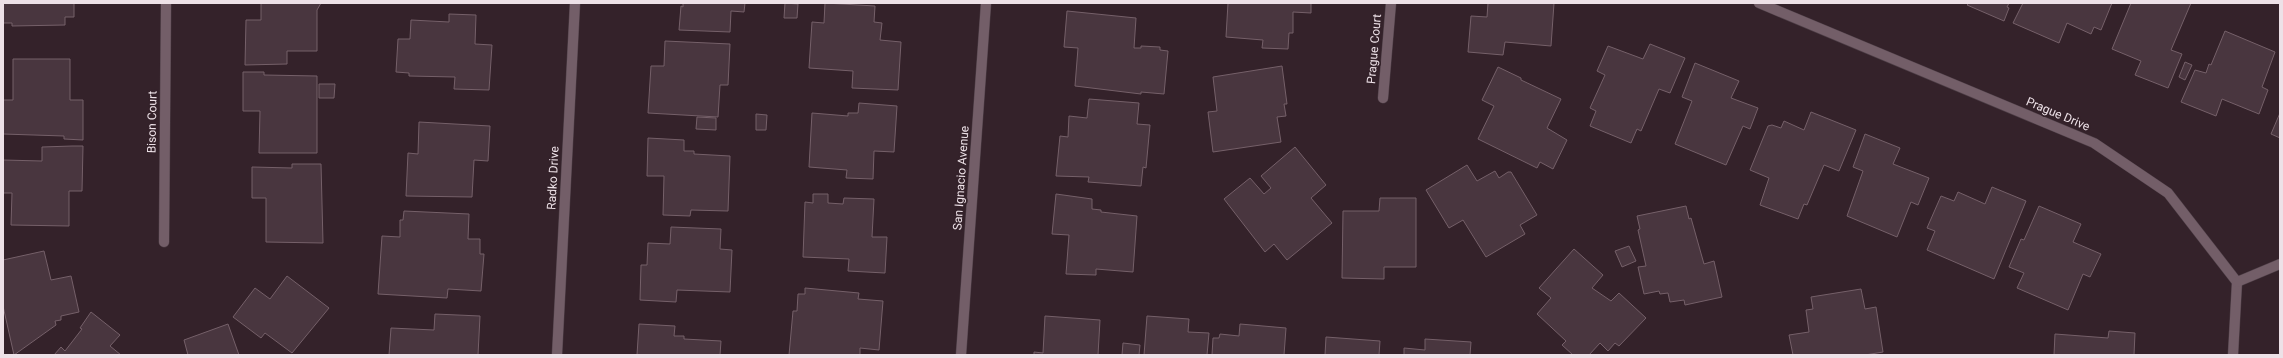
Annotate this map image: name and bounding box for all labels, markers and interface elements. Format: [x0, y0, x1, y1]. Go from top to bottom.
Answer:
street label: Prague Court [1364, 13, 1384, 85]
street label: Bison Court [144, 91, 160, 153]
street label: Prague Drive [2024, 94, 2092, 134]
street label: San Ignacio Avenue [950, 125, 972, 231]
street label: Radko Drive [544, 146, 562, 210]

